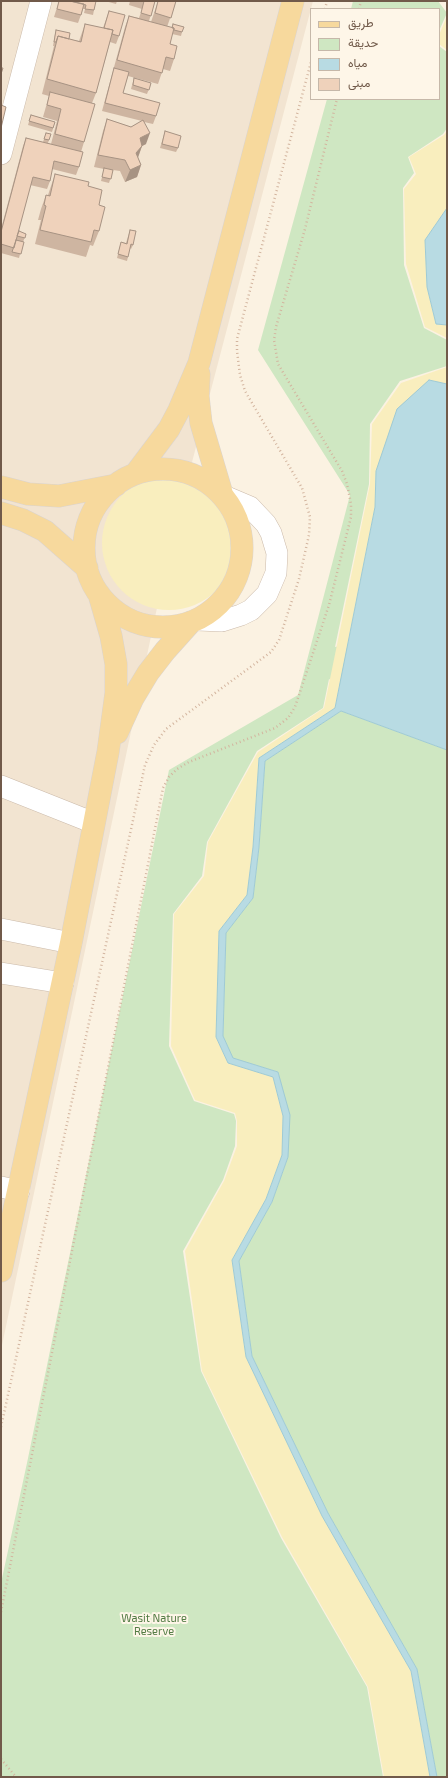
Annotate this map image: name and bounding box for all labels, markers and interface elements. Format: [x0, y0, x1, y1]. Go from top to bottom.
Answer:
legend [310, 8, 440, 100]
text: طريق [348, 15, 373, 29]
text: حديقة [348, 35, 378, 49]
text: مياه [348, 55, 367, 69]
text: مبنى [348, 75, 370, 89]
park label: Wasit Nature Reserve [121, 1611, 187, 1637]

